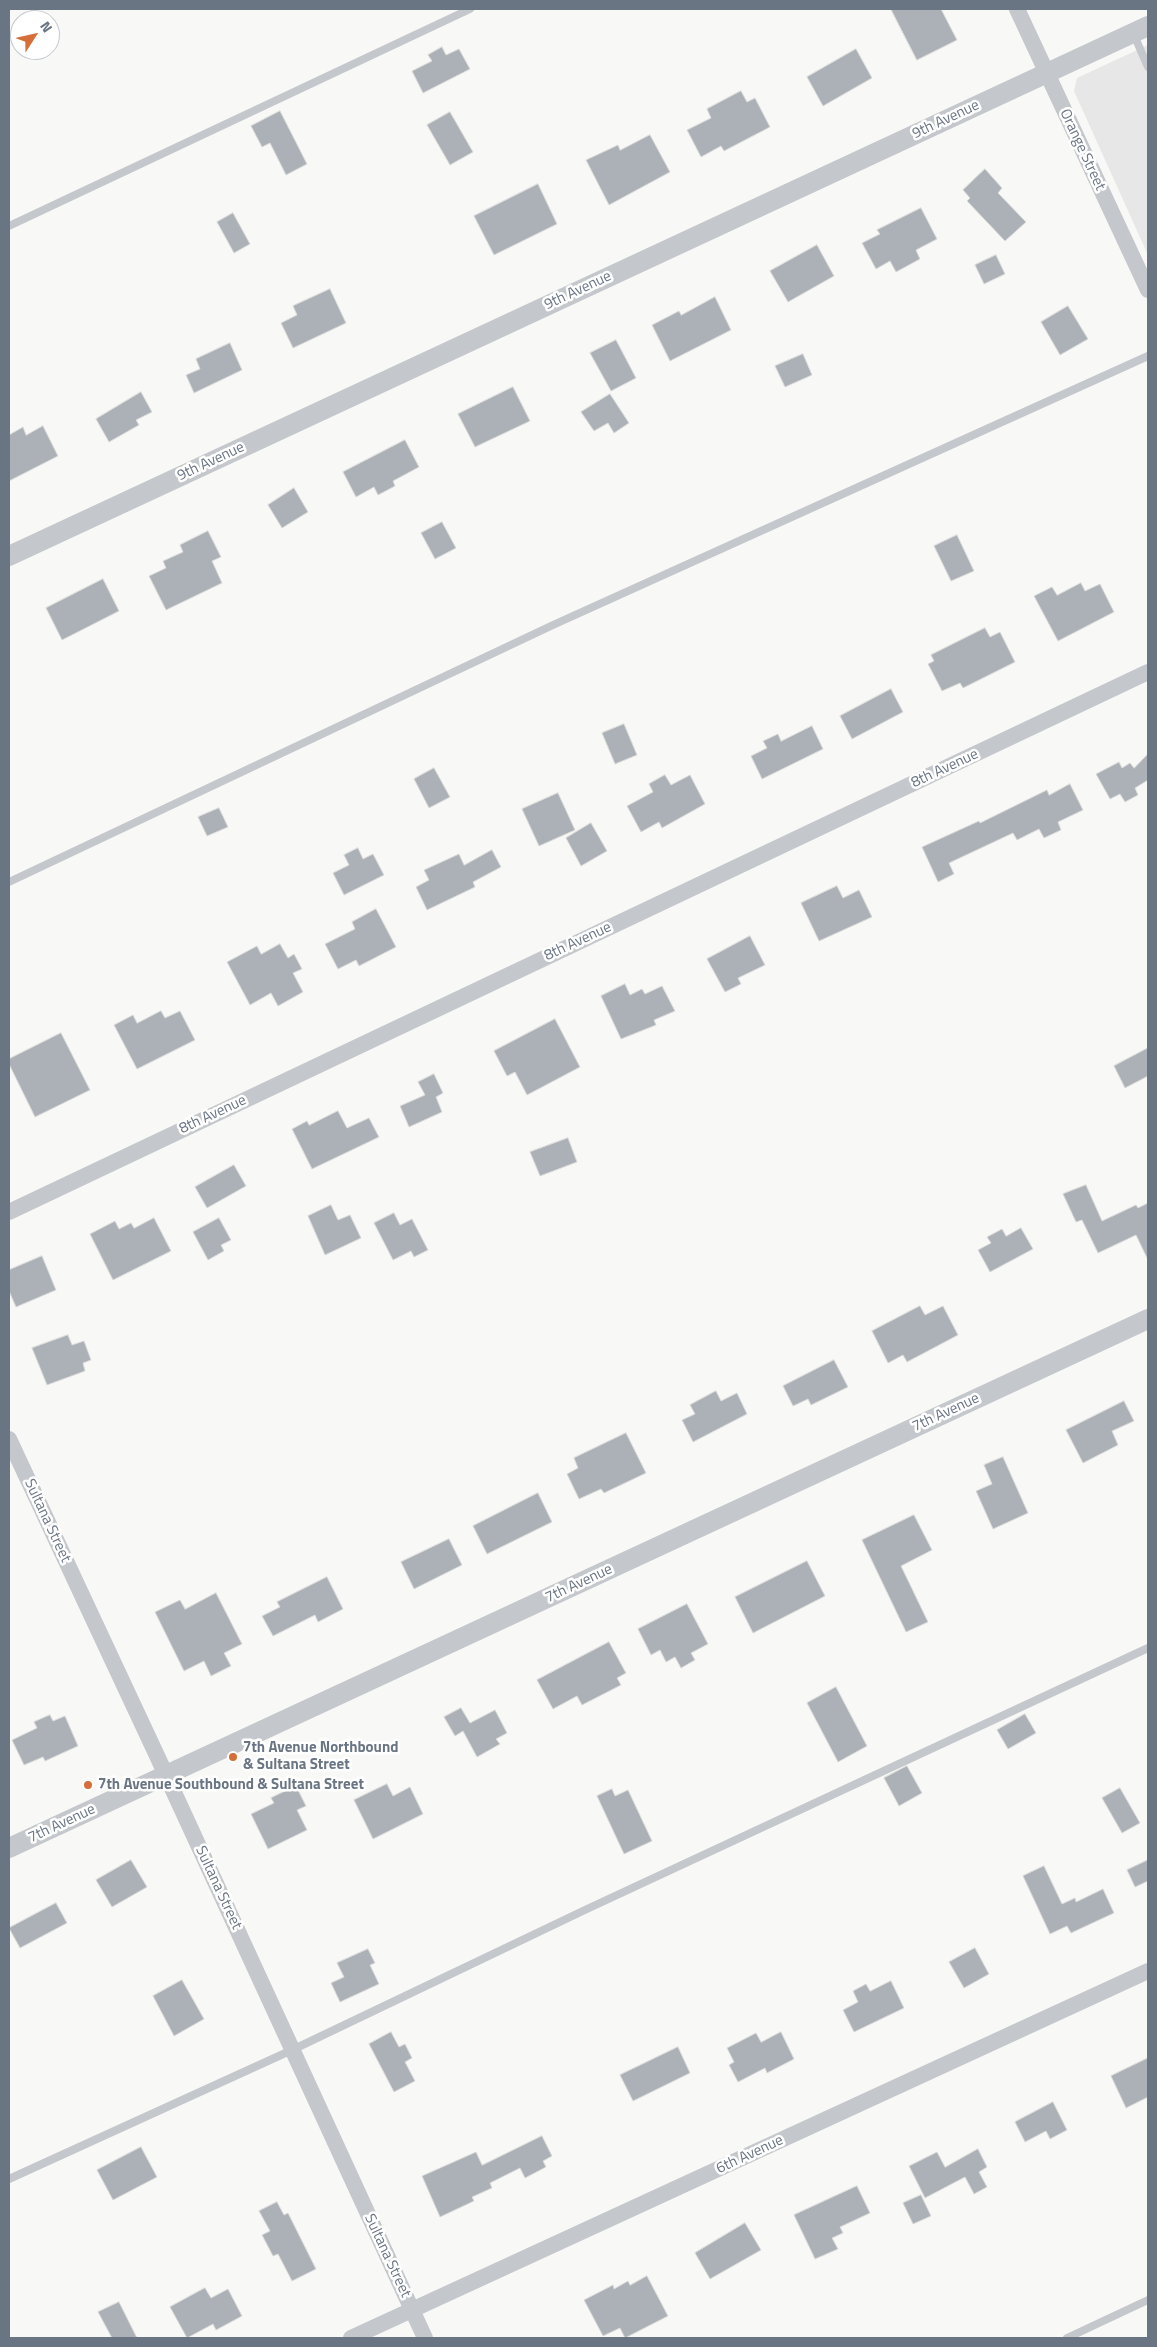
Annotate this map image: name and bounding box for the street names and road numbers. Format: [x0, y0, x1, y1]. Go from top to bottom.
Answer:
street label: 9th Avenue [910, 97, 982, 143]
street label: Orange Street [1055, 106, 1109, 194]
street label: 9th Avenue [542, 268, 614, 314]
street label: 9th Avenue [175, 439, 247, 485]
street label: 8th Avenue [909, 746, 981, 792]
street label: 8th Avenue [542, 919, 614, 965]
street label: 8th Avenue [177, 1092, 249, 1138]
street label: 7th Avenue [910, 1390, 982, 1436]
street label: Sultana Street [20, 1476, 74, 1566]
street label: 7th Avenue [543, 1561, 615, 1607]
street label: 7th Avenue [26, 1801, 98, 1847]
street label: Sultana Street [191, 1843, 245, 1933]
street label: 6th Avenue [714, 2132, 786, 2178]
street label: Sultana Street [360, 2211, 414, 2301]

